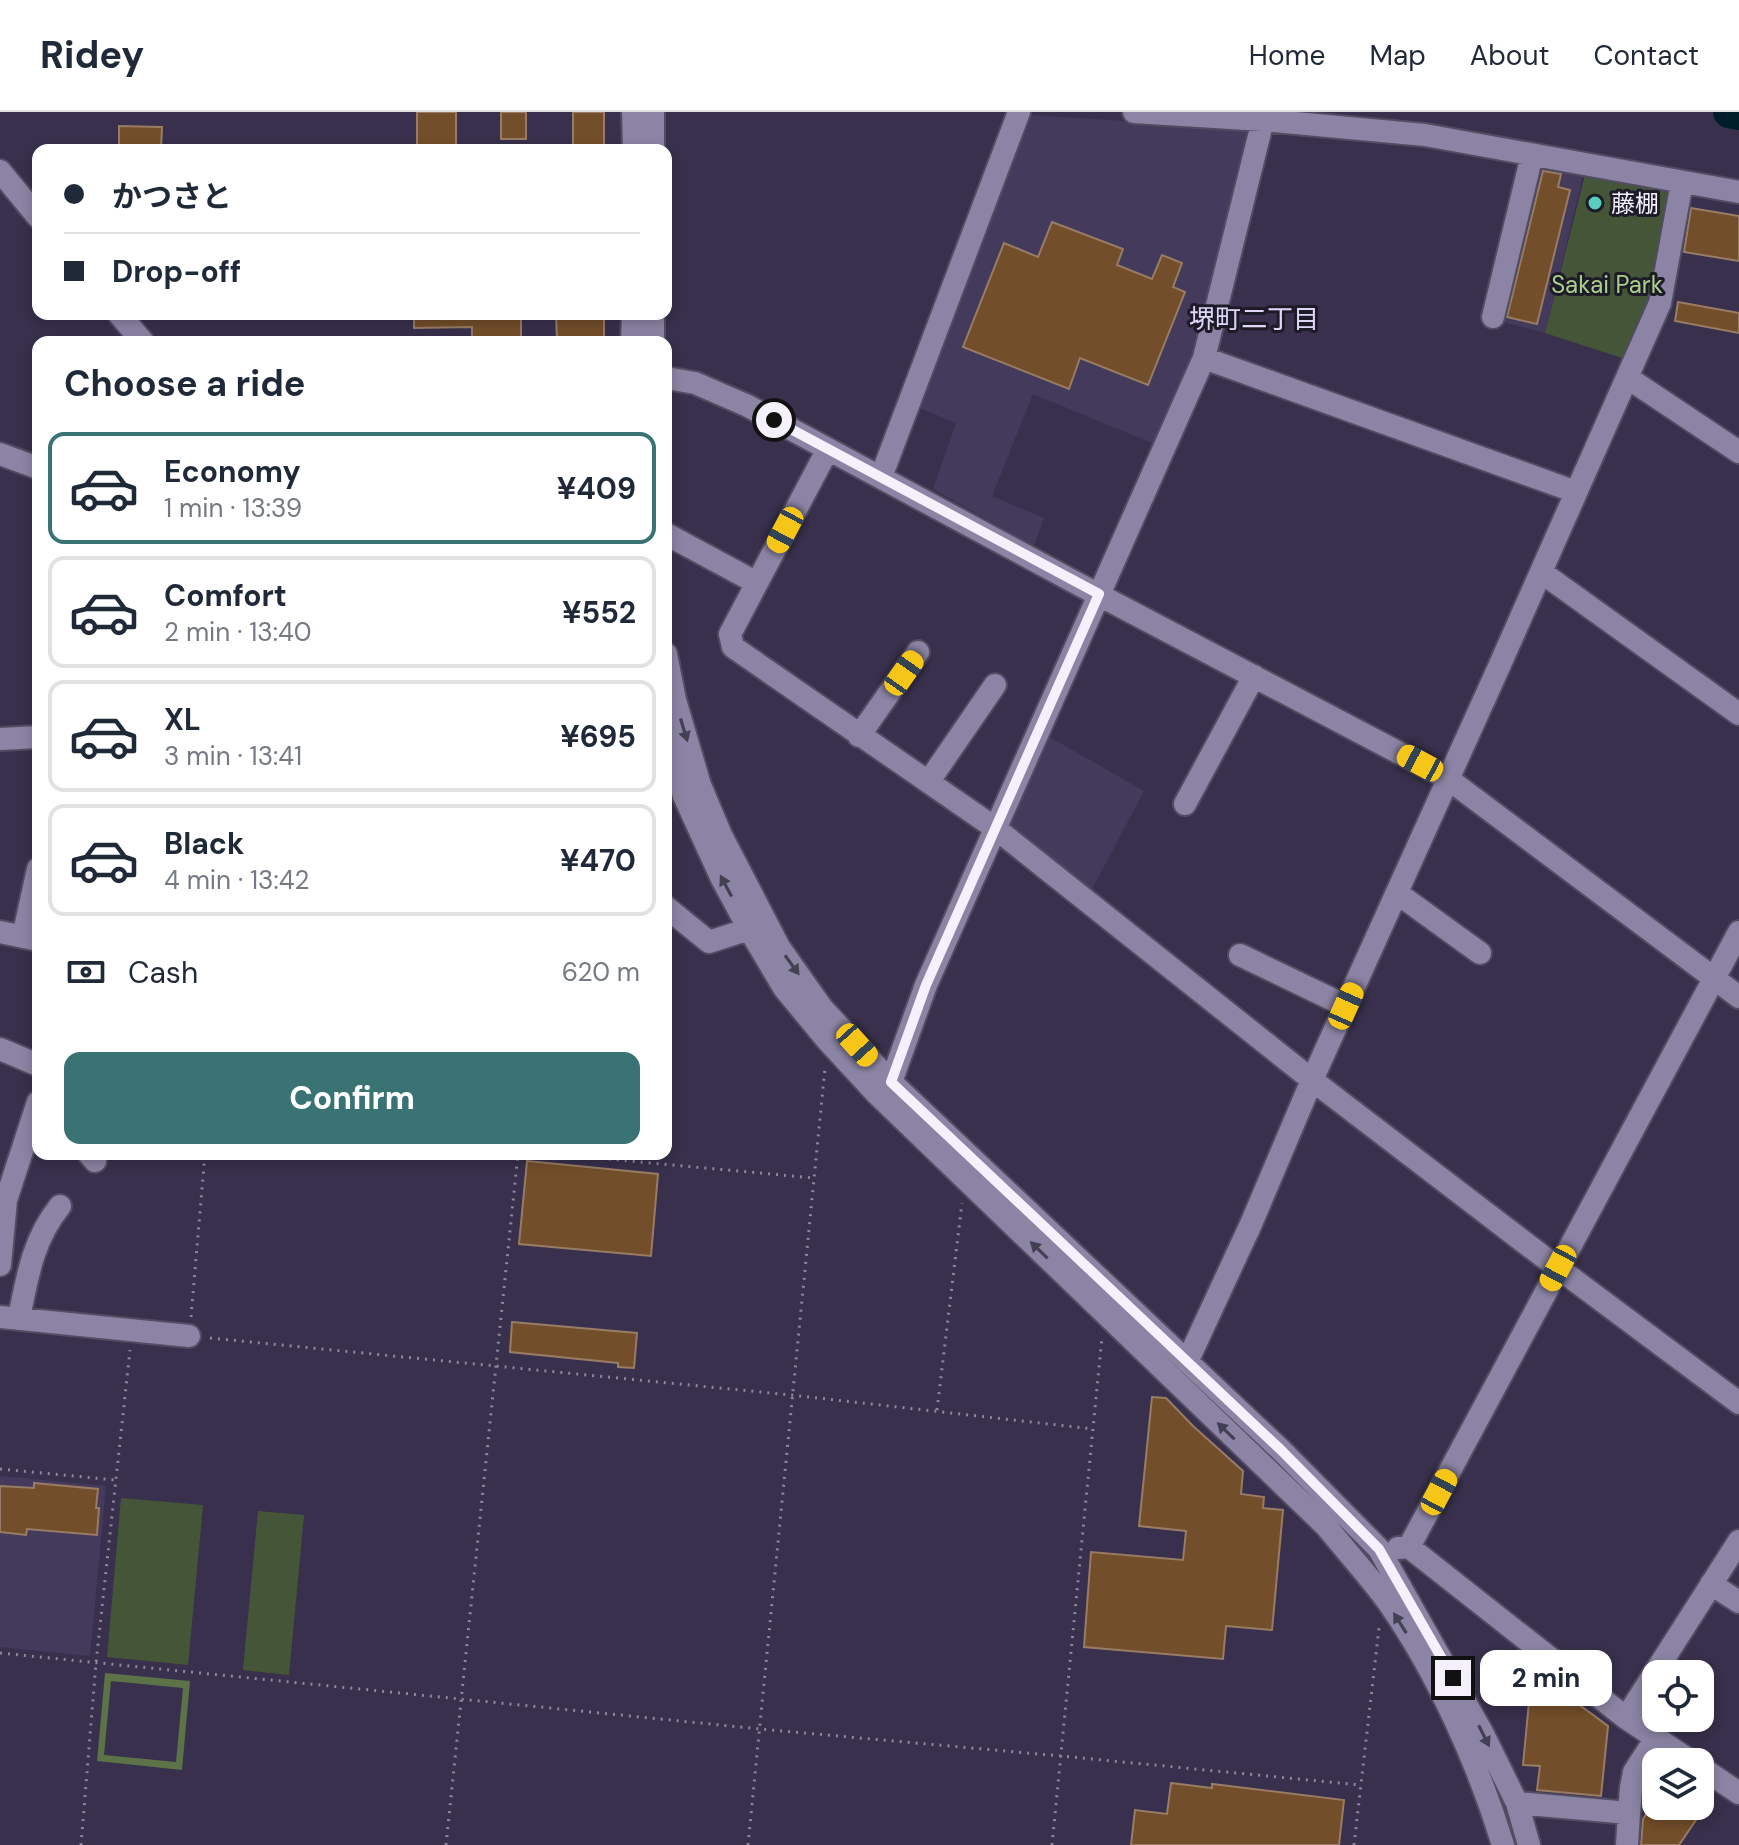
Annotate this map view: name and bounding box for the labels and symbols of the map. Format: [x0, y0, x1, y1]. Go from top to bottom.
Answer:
place label: 藤棚 [1611, 188, 1659, 219]
marker: 藤棚 [1586, 194, 1604, 212]
park label: Sakai Park [1551, 269, 1663, 300]
district label: 堺町二丁目 [1189, 302, 1319, 336]
route start [756, 402, 792, 438]
car [763, 503, 807, 557]
car [880, 646, 928, 700]
one-way arrow [678, 718, 691, 742]
car [1393, 741, 1447, 785]
one-way arrow [719, 874, 732, 897]
one-way arrow [784, 955, 799, 976]
car [1325, 979, 1367, 1033]
car [832, 1019, 882, 1071]
car [1536, 1241, 1580, 1295]
one-way arrow [1030, 1242, 1049, 1260]
one-way arrow [1217, 1422, 1236, 1440]
car [1417, 1465, 1461, 1519]
one-way arrow [1393, 1612, 1408, 1633]
callout: 2 min [1481, 1650, 1613, 1706]
route end [1435, 1660, 1471, 1696]
one-way arrow [1478, 1725, 1491, 1748]

